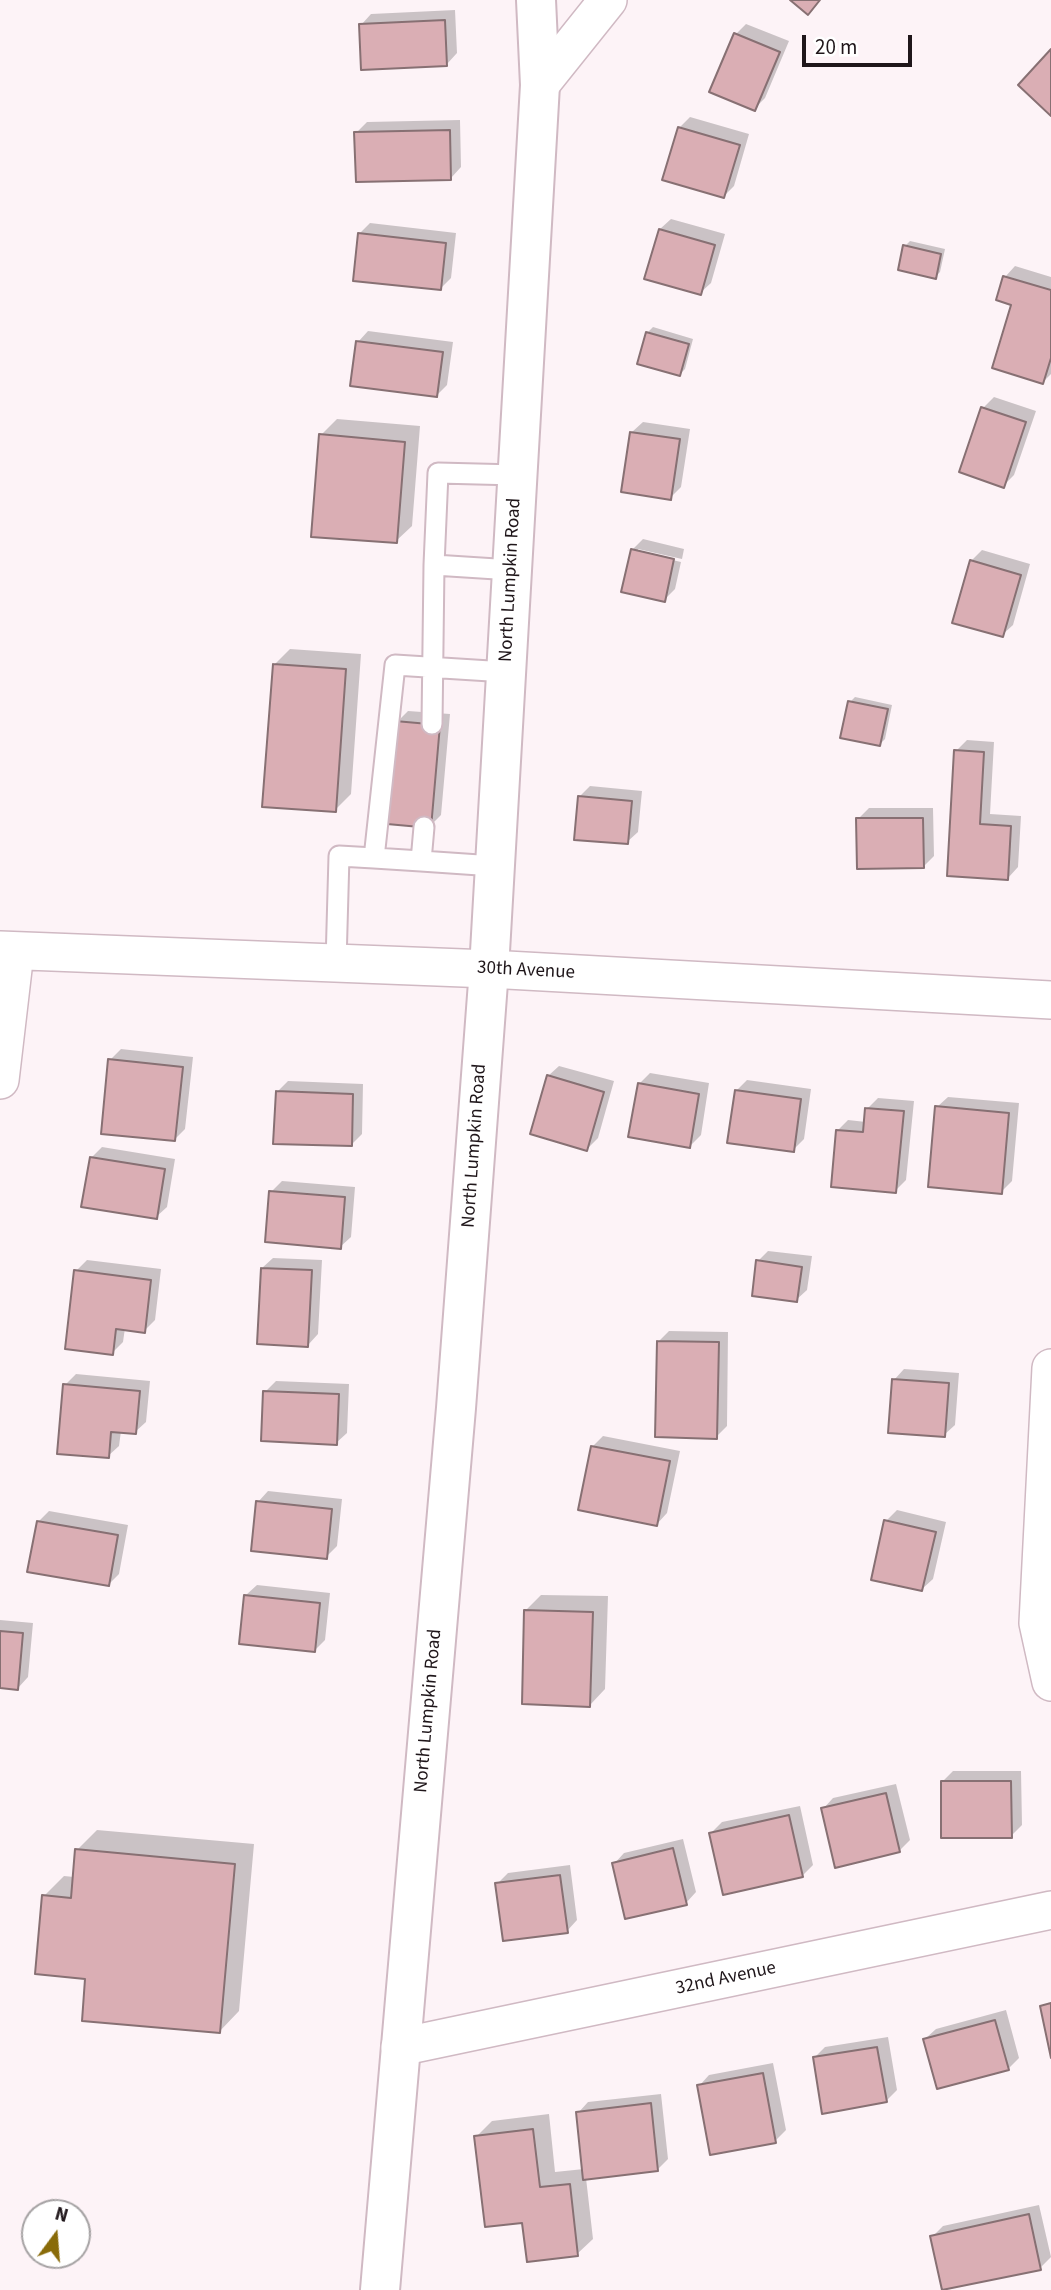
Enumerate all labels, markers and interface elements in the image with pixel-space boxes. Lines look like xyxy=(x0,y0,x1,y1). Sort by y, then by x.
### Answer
scale bar xyxy=(806,21,916,65)
text: 20 m xyxy=(815,32,857,62)
street label: North Lumpkin Road xyxy=(495,497,527,663)
street label: 30th Avenue xyxy=(476,957,576,985)
street label: North Lumpkin Road xyxy=(458,1063,492,1229)
street label: North Lumpkin Road xyxy=(410,1628,448,1794)
street label: 32nd Avenue xyxy=(674,1957,778,2001)
north arrow xyxy=(21,2199,91,2269)
text: N xyxy=(52,2201,71,2230)

